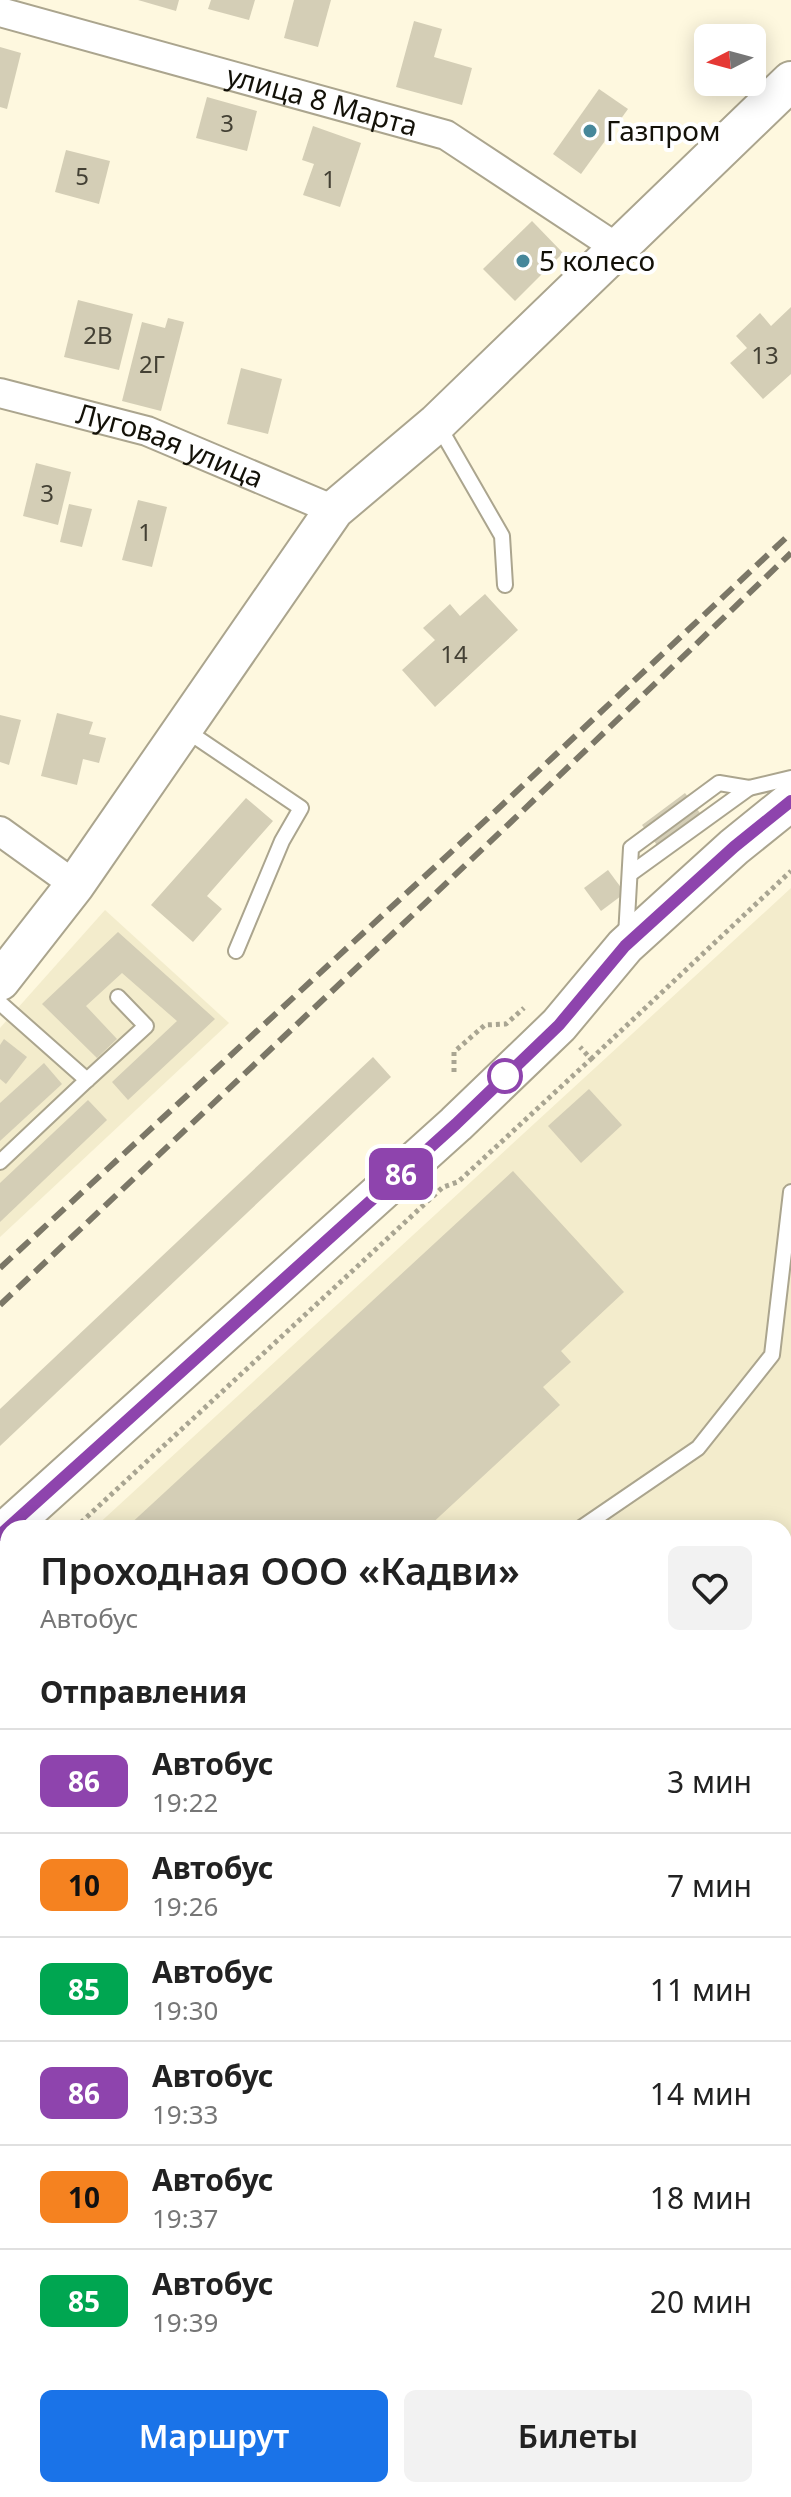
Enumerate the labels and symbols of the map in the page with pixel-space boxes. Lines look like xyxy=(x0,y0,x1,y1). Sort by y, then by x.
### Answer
north arrow xyxy=(694,24,766,96)
street label: улица 8 Марта xyxy=(223,55,422,144)
house number: 3 xyxy=(220,106,234,139)
place label: Газпром xyxy=(606,111,721,149)
marker: Газпром xyxy=(581,122,599,140)
house number: 5 xyxy=(75,159,89,192)
house number: 1 xyxy=(322,162,336,195)
place label: 5 колесо xyxy=(539,241,655,279)
marker: 5 колесо xyxy=(514,252,532,270)
house number: 2В xyxy=(83,318,113,351)
house number: 13 xyxy=(751,338,779,371)
house number: 2Г xyxy=(139,347,165,380)
street label: Луговая улица xyxy=(73,394,269,496)
house number: 3 xyxy=(40,476,54,509)
house number: 1 xyxy=(138,515,152,548)
house number: 14 xyxy=(440,637,468,670)
unlabelled marker xyxy=(488,1059,522,1093)
line badge: 86 xyxy=(365,1148,437,1200)

